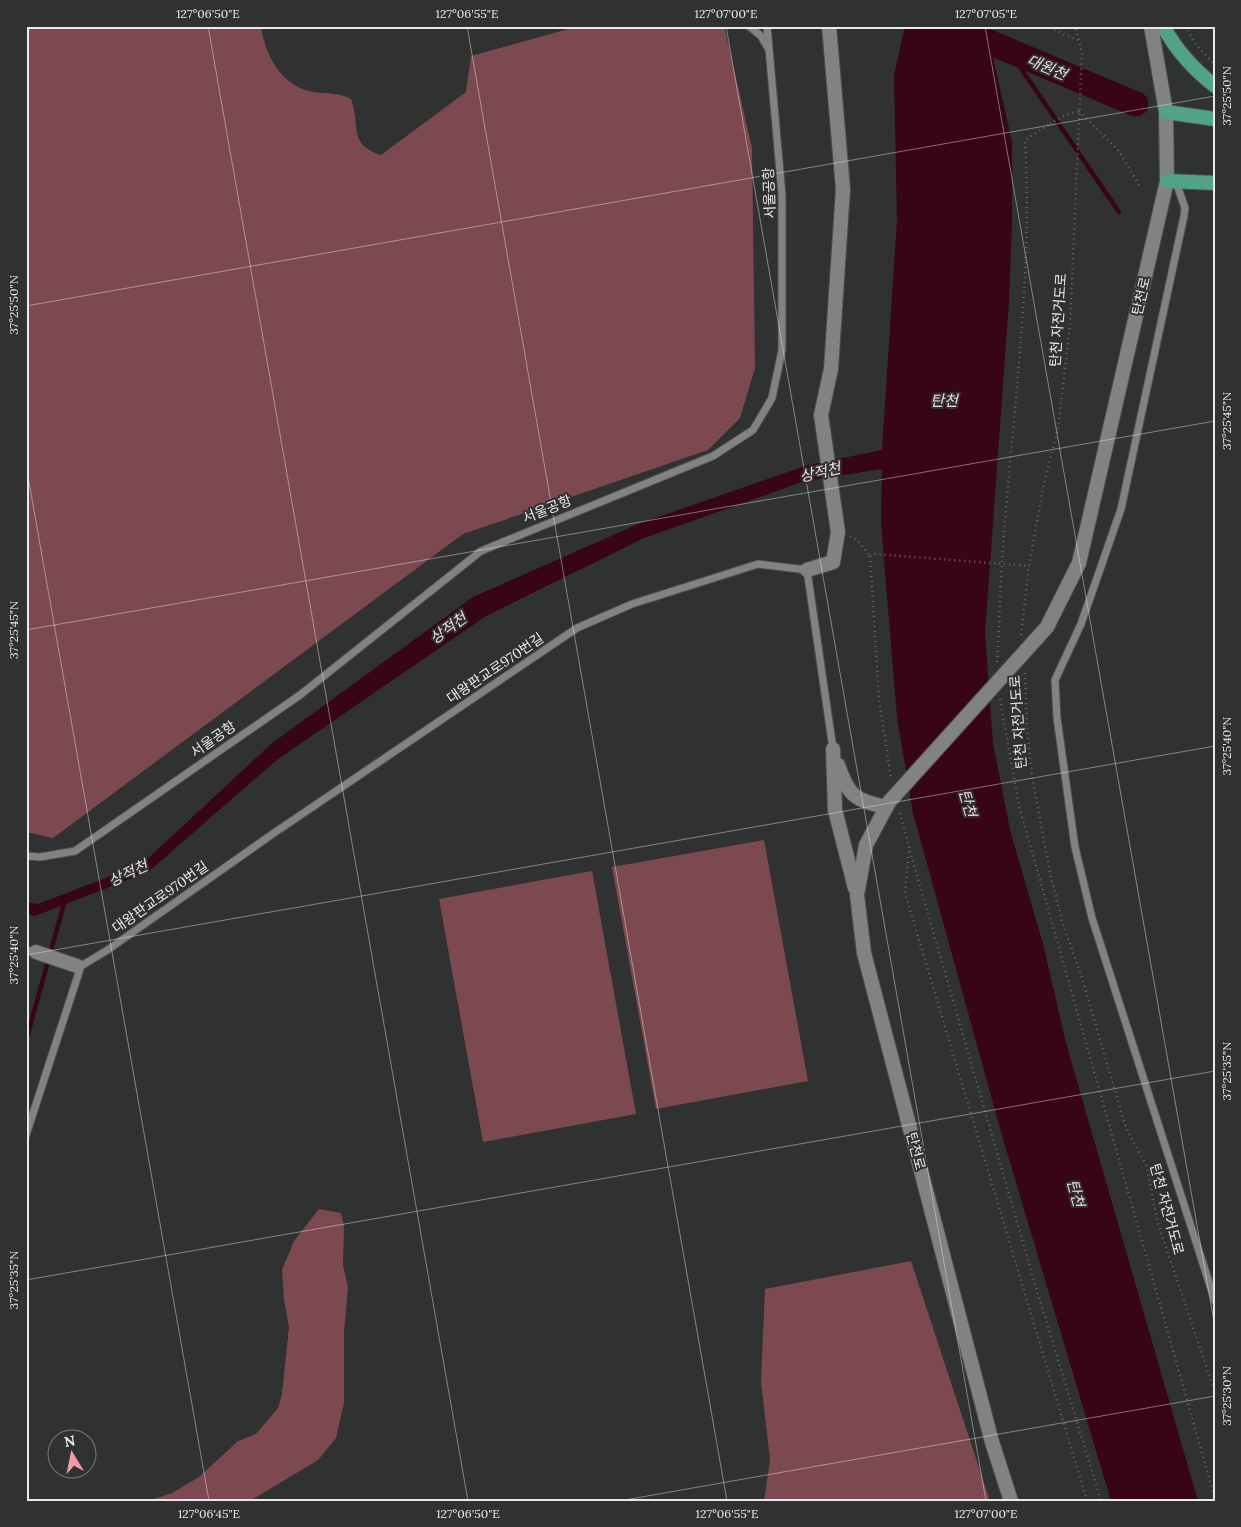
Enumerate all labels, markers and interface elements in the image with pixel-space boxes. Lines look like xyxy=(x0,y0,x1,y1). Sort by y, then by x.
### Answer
text: 127°06'50"E xyxy=(176,6,240,21)
text: 127°06'55"E xyxy=(436,6,498,21)
text: 127°07'00"E xyxy=(695,6,757,21)
text: 127°07'05"E xyxy=(955,6,1017,21)
water label: 대원천 xyxy=(1024,50,1072,85)
text: 37°25'50"N xyxy=(1219,66,1234,126)
street label: 서울공항 xyxy=(759,167,779,219)
street label: 탄천 자전거도로 xyxy=(1046,272,1070,367)
text: 37°25'50"N xyxy=(6,275,21,335)
street label: 탄천로 xyxy=(1128,275,1154,317)
water label: 탄천 xyxy=(930,391,960,410)
text: 37°25'45"N xyxy=(1219,392,1234,450)
water label: 상적천 xyxy=(798,458,844,486)
street label: 서울공항 xyxy=(520,491,574,527)
text: 37°25'45"N xyxy=(6,601,21,659)
water label: 상적천 xyxy=(426,607,472,648)
street label: 대왕판교로970번길 xyxy=(443,629,547,707)
street label: 탄천 자전거도로 xyxy=(1006,674,1030,769)
street label: 서울공항 xyxy=(187,717,239,761)
text: 37°25'40"N xyxy=(1219,717,1234,775)
water label: 탄천 xyxy=(955,787,981,821)
water label: 상적천 xyxy=(105,855,153,890)
street label: 대왕판교로970번길 xyxy=(109,857,211,937)
text: 37°25'40"N xyxy=(6,926,21,984)
text: 37°25'35"N xyxy=(1219,1042,1234,1100)
street label: 탄천로 xyxy=(902,1130,930,1172)
street label: 탄천 자전거도로 xyxy=(1146,1161,1188,1257)
water label: 탄천 xyxy=(1063,1177,1089,1211)
text: 37°25'35"N xyxy=(6,1251,21,1309)
text: 37°25'30"N xyxy=(1219,1366,1234,1426)
north arrow xyxy=(48,1430,98,1480)
text: N xyxy=(63,1431,77,1451)
text: 127°06'45"E xyxy=(178,1506,240,1521)
text: 127°06'50"E xyxy=(436,1506,500,1521)
text: 127°06'55"E xyxy=(696,1506,758,1521)
text: 127°07'00"E xyxy=(955,1506,1017,1521)

